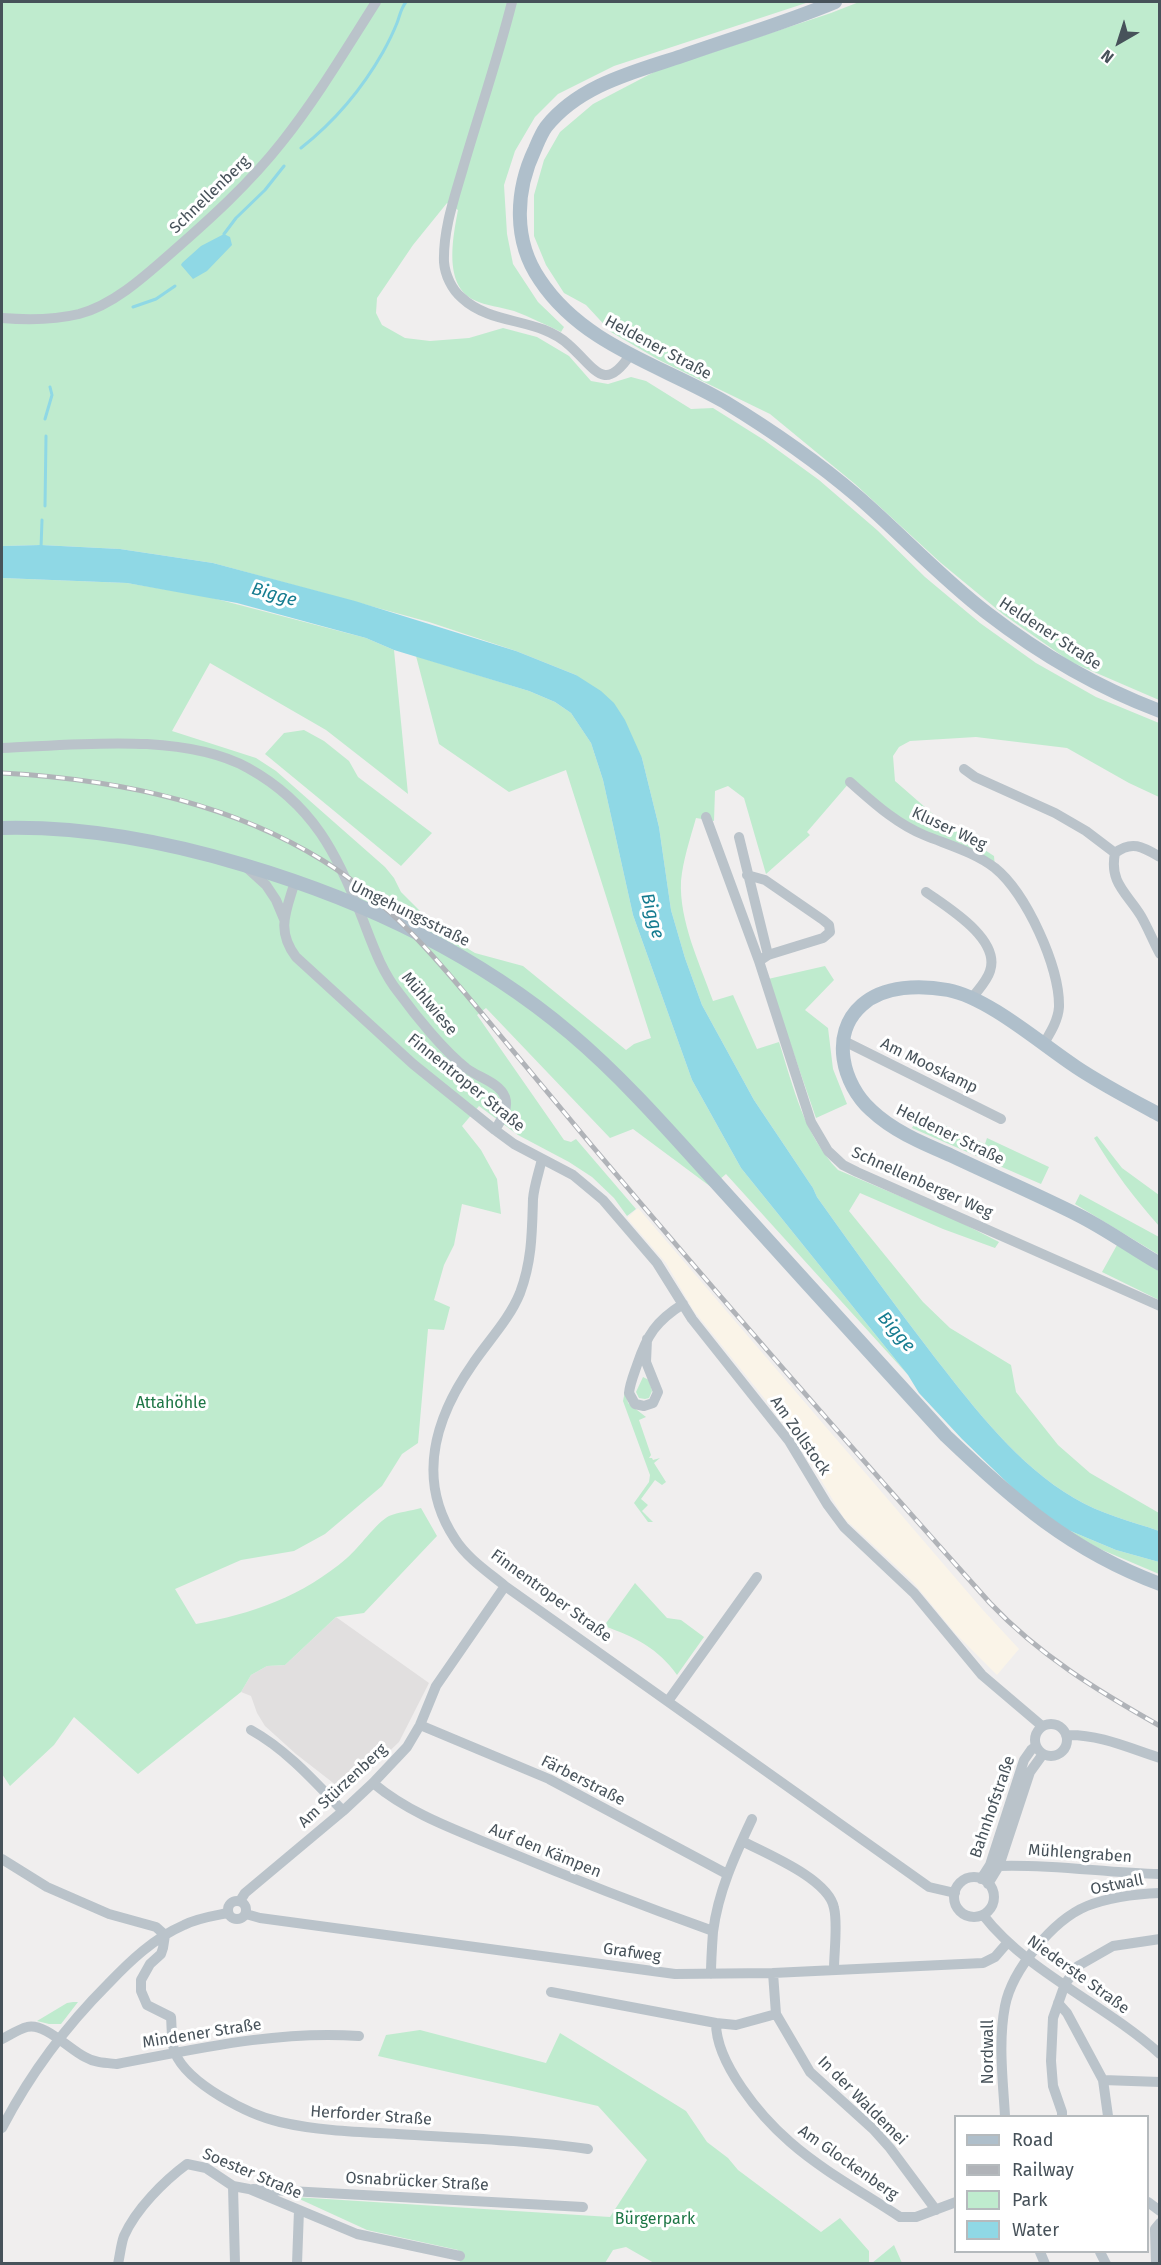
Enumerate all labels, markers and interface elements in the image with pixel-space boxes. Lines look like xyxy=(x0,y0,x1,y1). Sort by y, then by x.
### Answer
north arrow xyxy=(1089,12,1149,72)
text: N xyxy=(1097,46,1117,67)
street label: Schnellenberg xyxy=(166,152,254,238)
street label: Heldener Straße xyxy=(601,312,715,384)
water label: Bigge xyxy=(249,578,299,612)
street label: Heldener Straße xyxy=(995,594,1105,674)
street label: Kluser Weg xyxy=(909,803,989,855)
street label: Umgehungsstraße xyxy=(347,877,473,951)
water label: Bigge xyxy=(636,891,668,941)
street label: Mühlwiese xyxy=(397,968,461,1040)
street label: Finnentroper Straße xyxy=(404,1030,528,1136)
street label: Am Mooskamp xyxy=(877,1034,981,1098)
street label: Heldener Straße xyxy=(893,1101,1007,1169)
street label: Schnellenberger Weg xyxy=(848,1143,996,1223)
water label: Bigge xyxy=(873,1308,919,1356)
street label: Am Zollstock xyxy=(766,1393,834,1479)
park label: Attahöhle xyxy=(136,1394,206,1414)
street label: Finnentroper Straße xyxy=(487,1546,615,1646)
street label: Am Stürzenberg xyxy=(295,1740,391,1832)
street label: Färberstraße xyxy=(538,1752,628,1810)
street label: Bahnhofstraße xyxy=(967,1753,1019,1861)
street label: Auf den Kämpen xyxy=(486,1820,604,1882)
street label: Mühlengraben xyxy=(1027,1841,1133,1867)
street label: Ostwall xyxy=(1089,1870,1145,1900)
street label: Niederste Straße xyxy=(1023,1932,1133,2018)
street label: Grafweg xyxy=(602,1939,662,1967)
street label: Mindener Straße xyxy=(141,2015,263,2053)
street label: Nordwall xyxy=(979,2020,999,2084)
street label: In der Waldemei xyxy=(813,2052,911,2150)
street label: Herforder Straße xyxy=(310,2102,432,2130)
legend xyxy=(954,2115,1149,2253)
street label: Am Glockenberg xyxy=(794,2121,902,2205)
text: Road xyxy=(1012,2129,1054,2151)
street label: Soester Straße xyxy=(199,2144,305,2204)
text: Railway xyxy=(1012,2159,1074,2181)
street label: Osnabrücker Straße xyxy=(345,2169,489,2195)
text: Park xyxy=(1012,2189,1047,2211)
park label: Bürgerpark xyxy=(615,2210,695,2230)
text: Water xyxy=(1012,2219,1059,2241)

